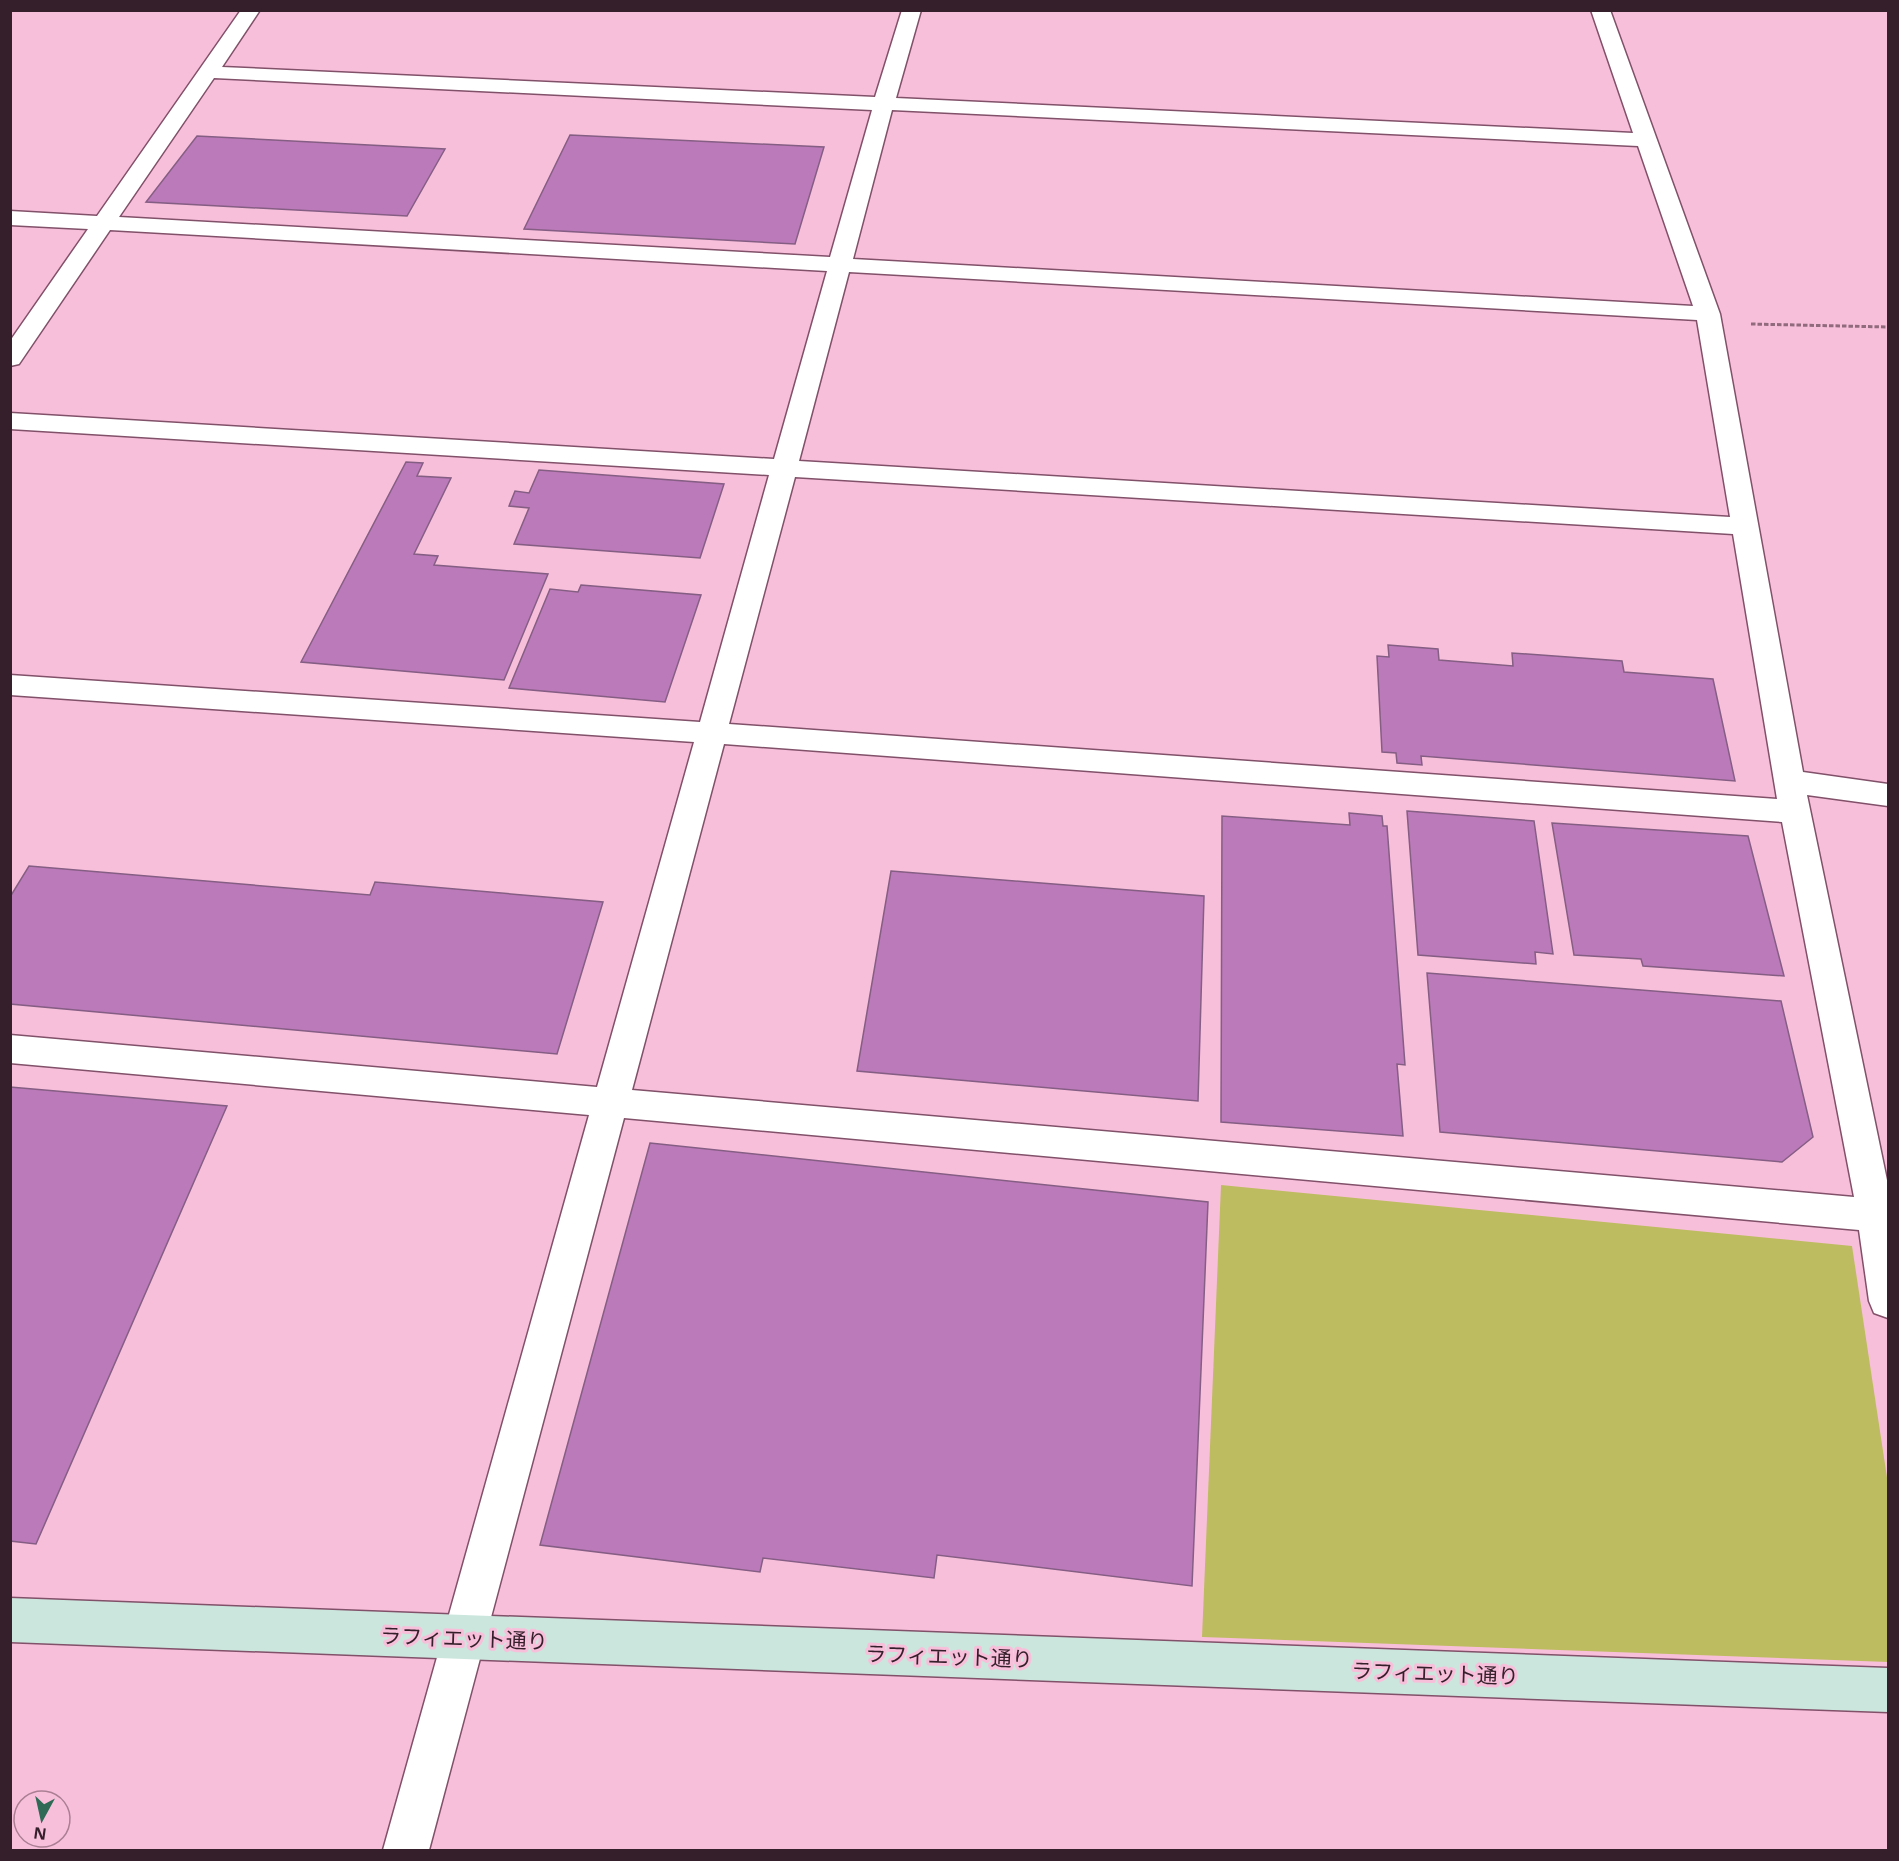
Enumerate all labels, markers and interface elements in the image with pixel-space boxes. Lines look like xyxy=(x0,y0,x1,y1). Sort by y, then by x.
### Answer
street label: ラフィエット通り xyxy=(380,1621,548,1655)
street label: ラフィエット通り xyxy=(865,1639,1033,1673)
street label: ラフィエット通り xyxy=(1351,1656,1519,1690)
north arrow xyxy=(12,1789,72,1849)
text: N xyxy=(32,1822,48,1846)

